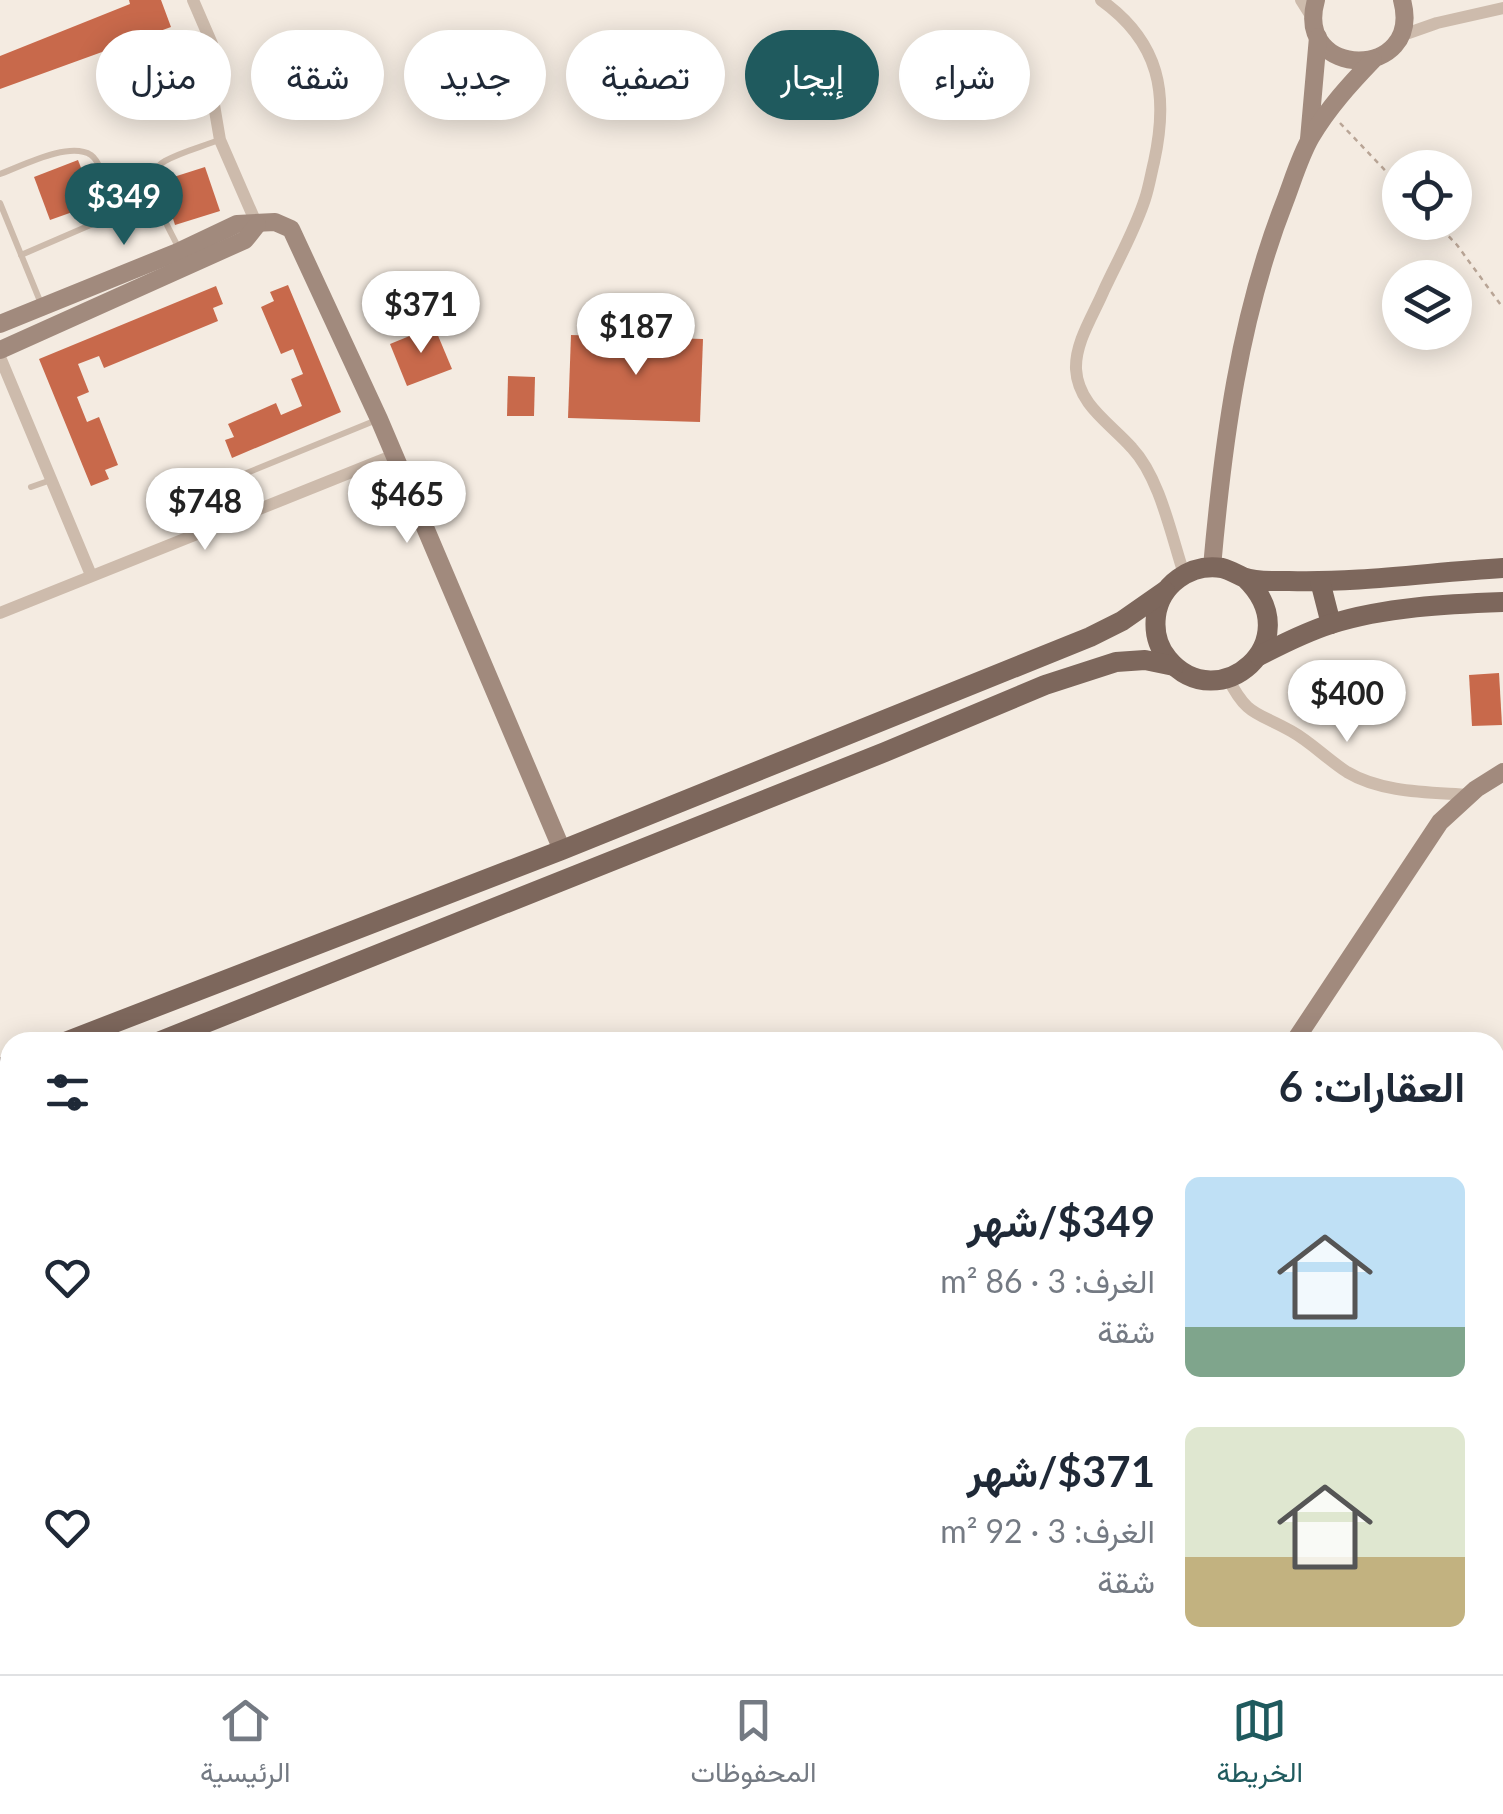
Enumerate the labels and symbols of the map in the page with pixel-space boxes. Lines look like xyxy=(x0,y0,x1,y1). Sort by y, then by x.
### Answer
pin: $349 xyxy=(65,163,183,248)
pin: $371 xyxy=(362,271,480,356)
pin: $187 xyxy=(577,293,695,378)
pin: $465 xyxy=(348,461,466,546)
pin: $748 xyxy=(146,468,264,553)
pin: $400 xyxy=(1288,660,1406,745)

